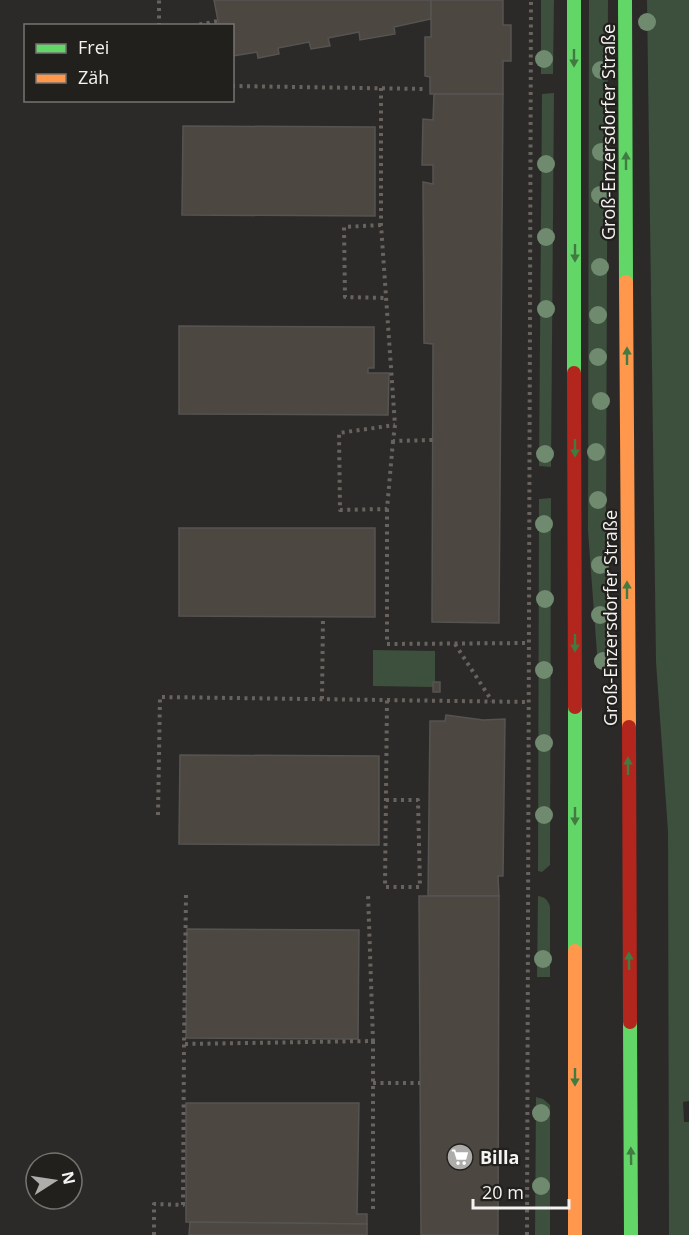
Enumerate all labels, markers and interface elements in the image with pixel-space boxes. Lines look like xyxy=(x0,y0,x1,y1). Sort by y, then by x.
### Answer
legend xyxy=(24,24,234,102)
street label: Groß-Enzersdorfer Straße xyxy=(596,24,620,240)
text: Frei xyxy=(78,35,109,59)
one-way arrow xyxy=(569,49,579,68)
text: Zäh xyxy=(78,65,109,89)
one-way arrow xyxy=(621,151,631,170)
one-way arrow xyxy=(570,244,580,263)
one-way arrow xyxy=(622,346,631,365)
one-way arrow xyxy=(570,439,580,458)
street label: Groß-Enzersdorfer Straße xyxy=(598,510,622,726)
one-way arrow xyxy=(623,580,632,599)
one-way arrow xyxy=(570,634,580,653)
one-way arrow xyxy=(623,756,633,775)
one-way arrow xyxy=(570,807,580,826)
one-way arrow xyxy=(624,951,634,970)
one-way arrow xyxy=(570,1068,580,1087)
supermarket icon: Billa xyxy=(445,1142,475,1172)
place label: Billa xyxy=(480,1145,519,1169)
one-way arrow xyxy=(626,1146,636,1165)
north arrow xyxy=(24,1151,84,1211)
text: N xyxy=(57,1169,81,1187)
scale bar xyxy=(473,1172,569,1210)
text: 20 m xyxy=(482,1180,524,1204)

